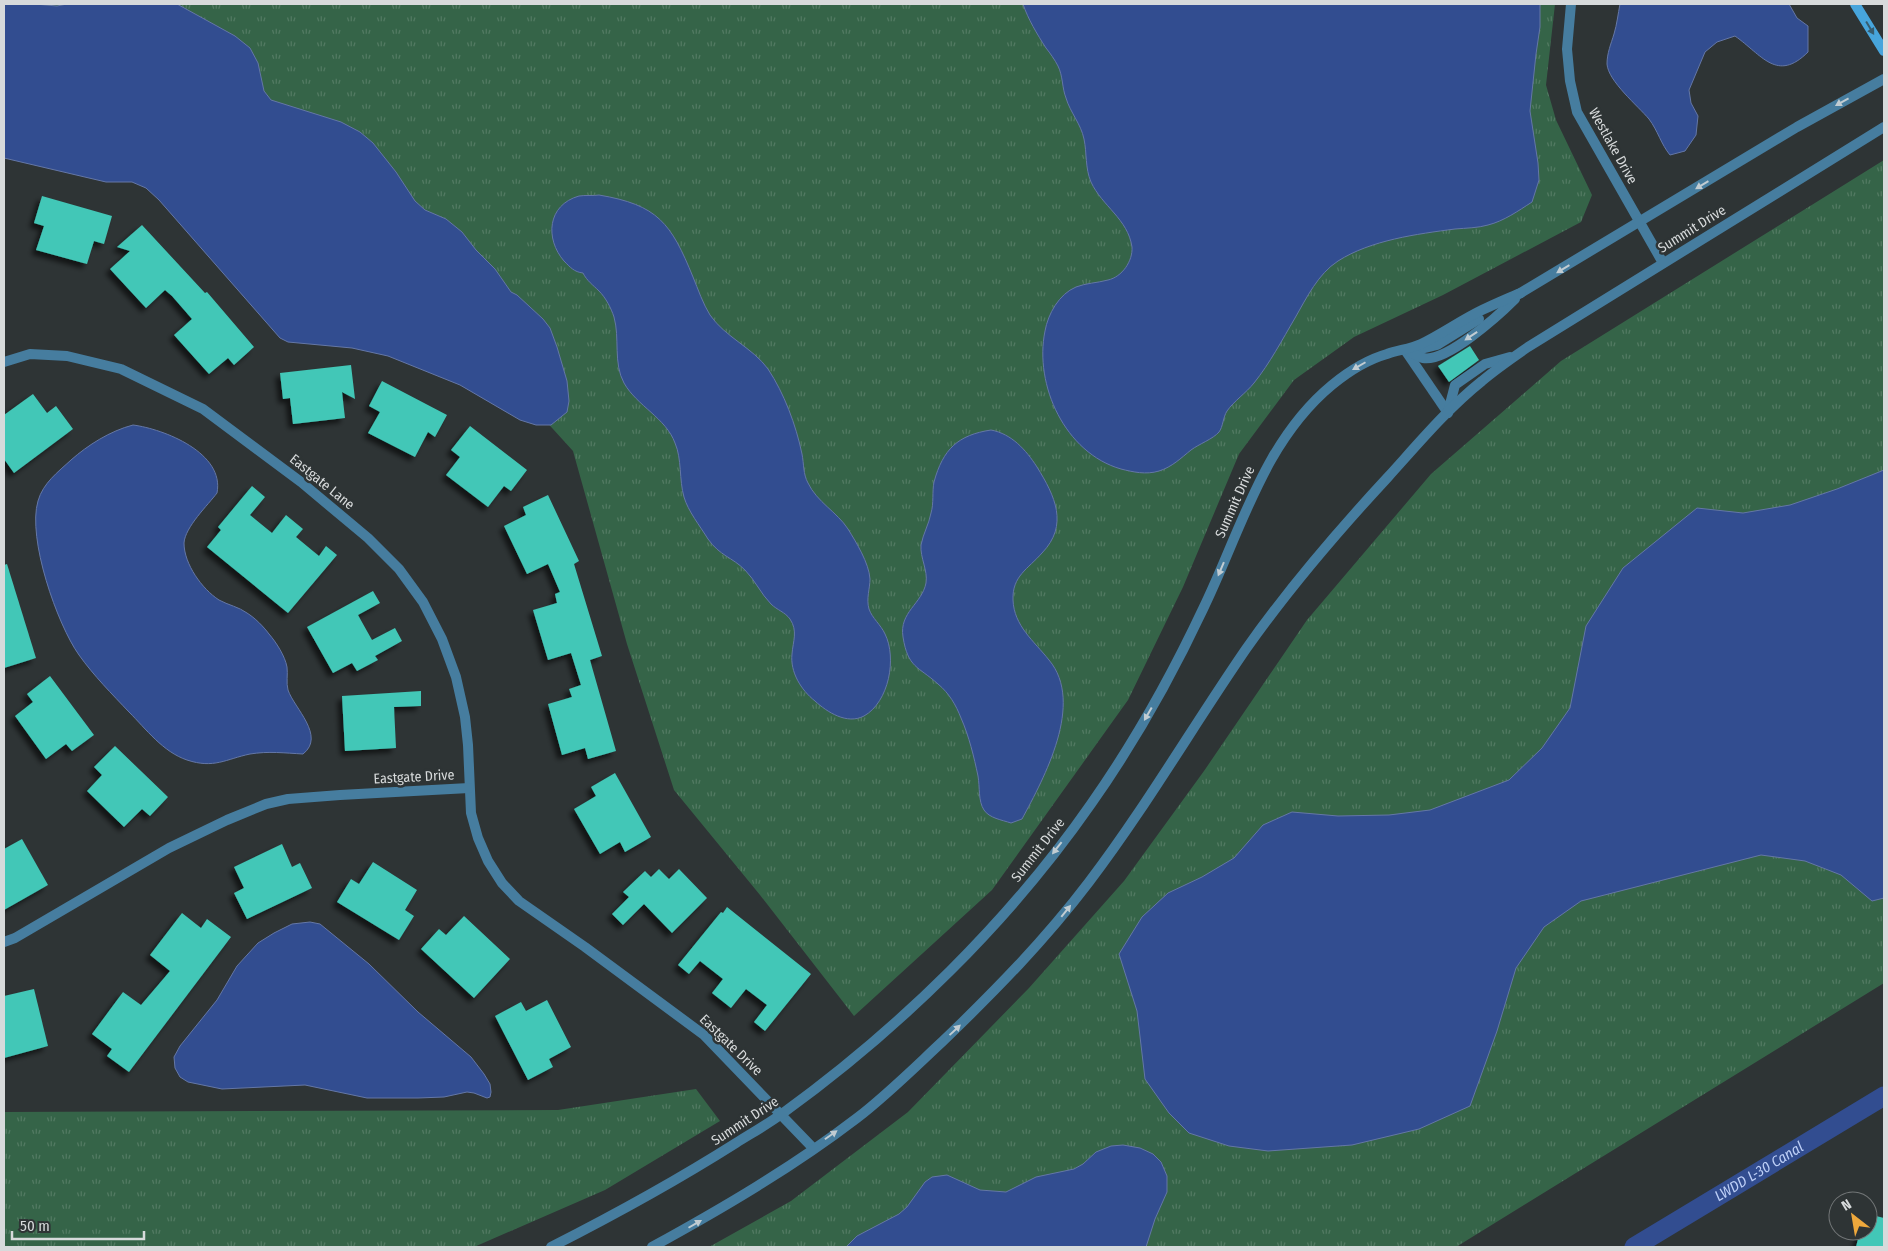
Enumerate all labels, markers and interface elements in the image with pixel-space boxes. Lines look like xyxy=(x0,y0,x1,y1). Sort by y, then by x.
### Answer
one-way arrow xyxy=(1865,21,1874,34)
one-way arrow xyxy=(1835,98,1848,107)
street label: Westlake Drive xyxy=(1585,105,1641,187)
one-way arrow xyxy=(1695,180,1708,190)
street label: Summit Drive xyxy=(1655,201,1729,257)
one-way arrow xyxy=(1556,264,1569,273)
one-way arrow xyxy=(1464,331,1478,340)
one-way arrow xyxy=(1351,362,1366,370)
street label: Eastgate Lane xyxy=(286,451,358,513)
street label: Summit Drive xyxy=(1212,463,1258,541)
one-way arrow xyxy=(1216,562,1224,576)
one-way arrow xyxy=(1143,707,1152,720)
street label: Eastgate Drive xyxy=(373,766,455,788)
street label: Summit Drive xyxy=(1008,814,1068,886)
one-way arrow xyxy=(1052,841,1063,854)
one-way arrow xyxy=(1060,905,1071,918)
street label: Eastgate Drive xyxy=(696,1011,766,1079)
one-way arrow xyxy=(948,1024,960,1036)
street label: Summit Drive xyxy=(708,1093,782,1149)
one-way arrow xyxy=(825,1130,838,1140)
water label: LWDD L-30 Canal xyxy=(1711,1138,1807,1205)
north arrow xyxy=(1828,1191,1878,1241)
text: N xyxy=(1839,1196,1855,1215)
scale bar xyxy=(12,1208,145,1240)
text: 50 m xyxy=(20,1217,50,1235)
one-way arrow xyxy=(688,1219,701,1228)

